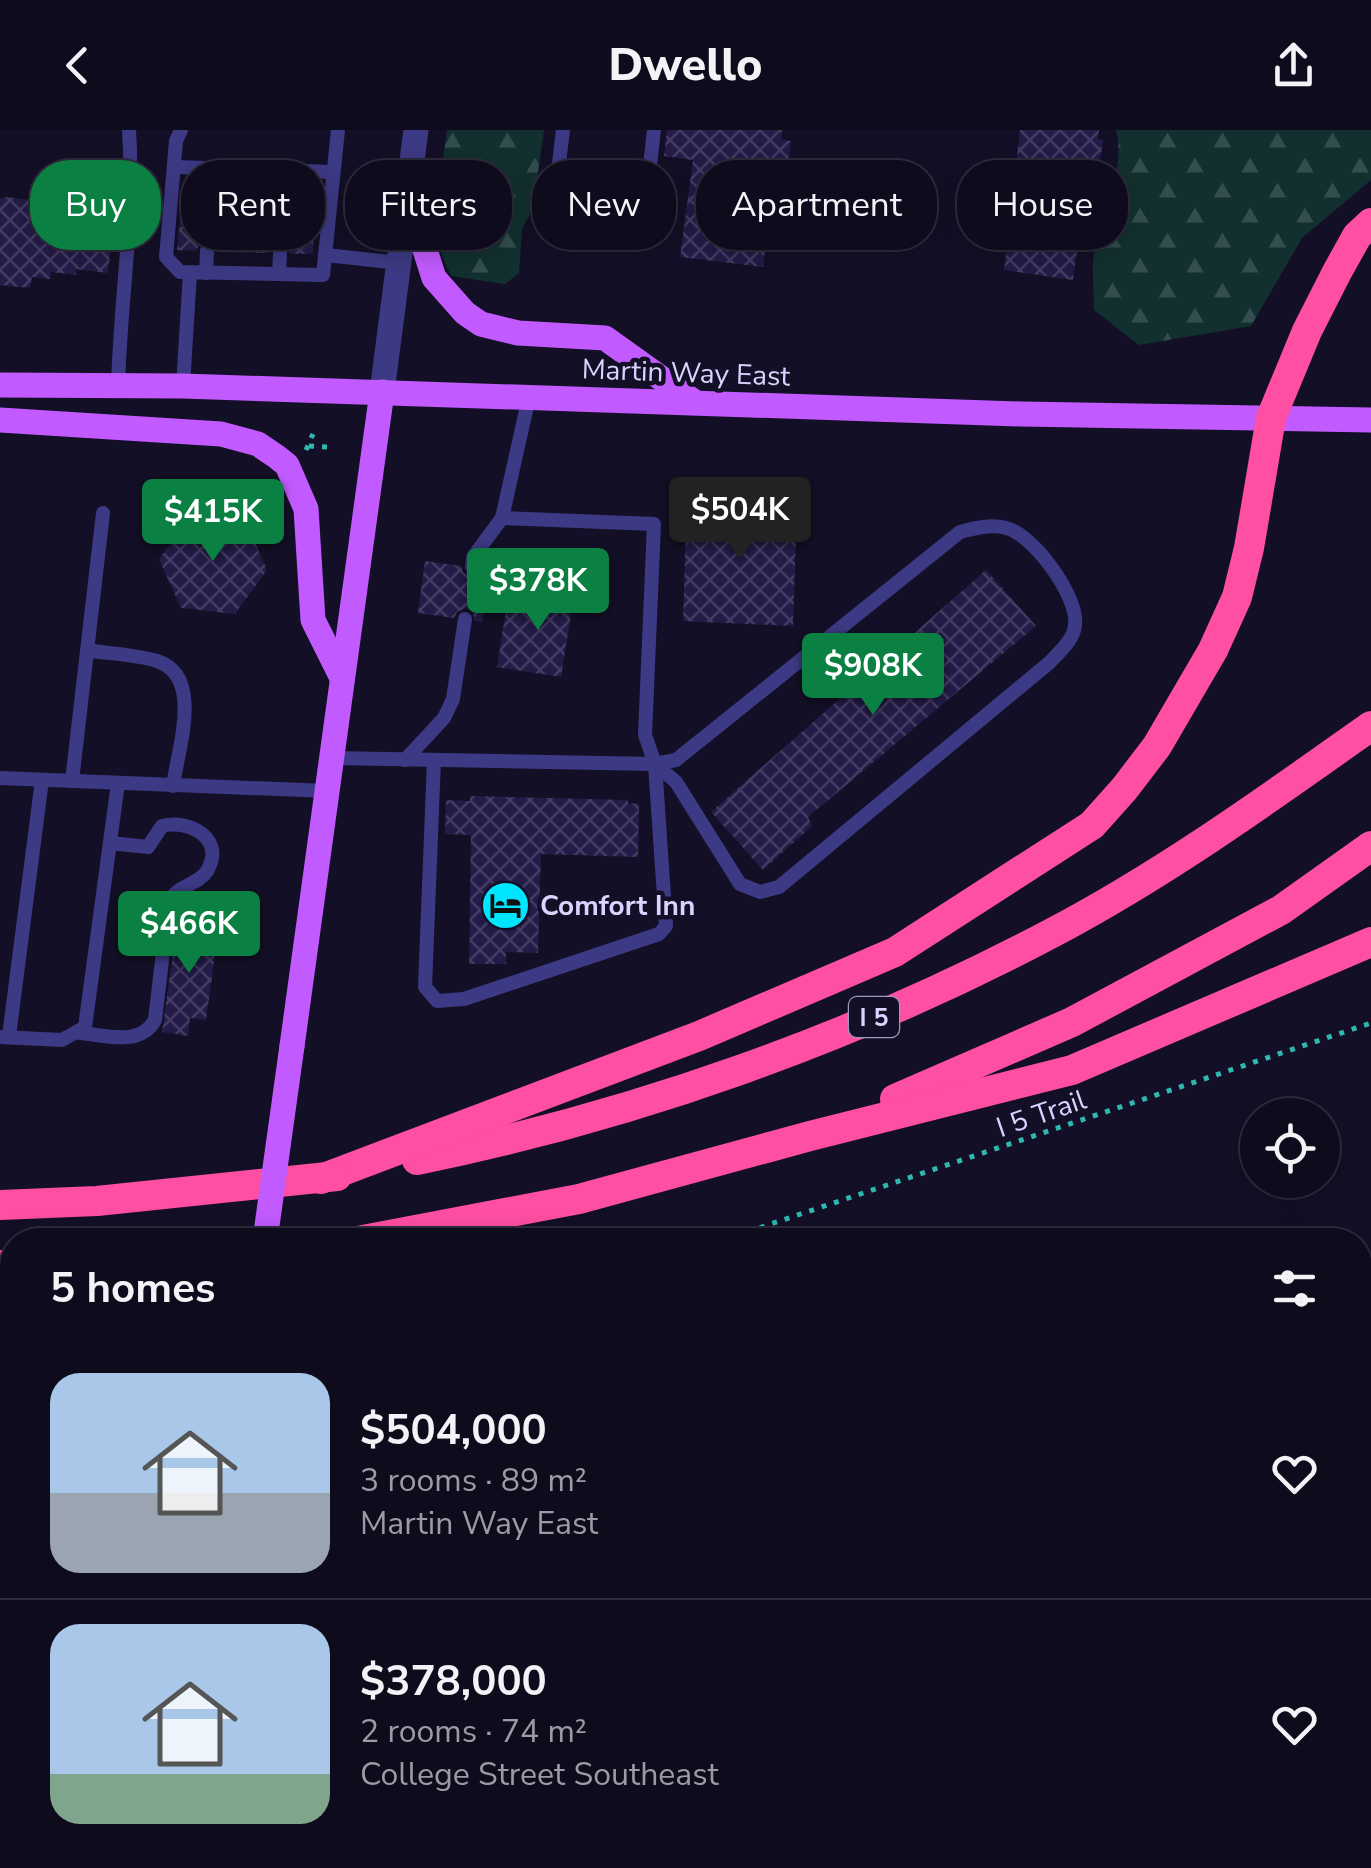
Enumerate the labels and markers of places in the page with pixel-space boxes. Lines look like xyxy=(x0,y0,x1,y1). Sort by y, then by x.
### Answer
pin: $504K xyxy=(670,477,810,562)
pin: $415K xyxy=(143,479,283,564)
pin: $378K xyxy=(468,548,608,633)
pin: $908K xyxy=(803,633,943,718)
hotel icon: Comfort Inn xyxy=(479,879,531,931)
place label: Comfort Inn xyxy=(540,887,695,925)
pin: $466K xyxy=(119,891,259,976)

